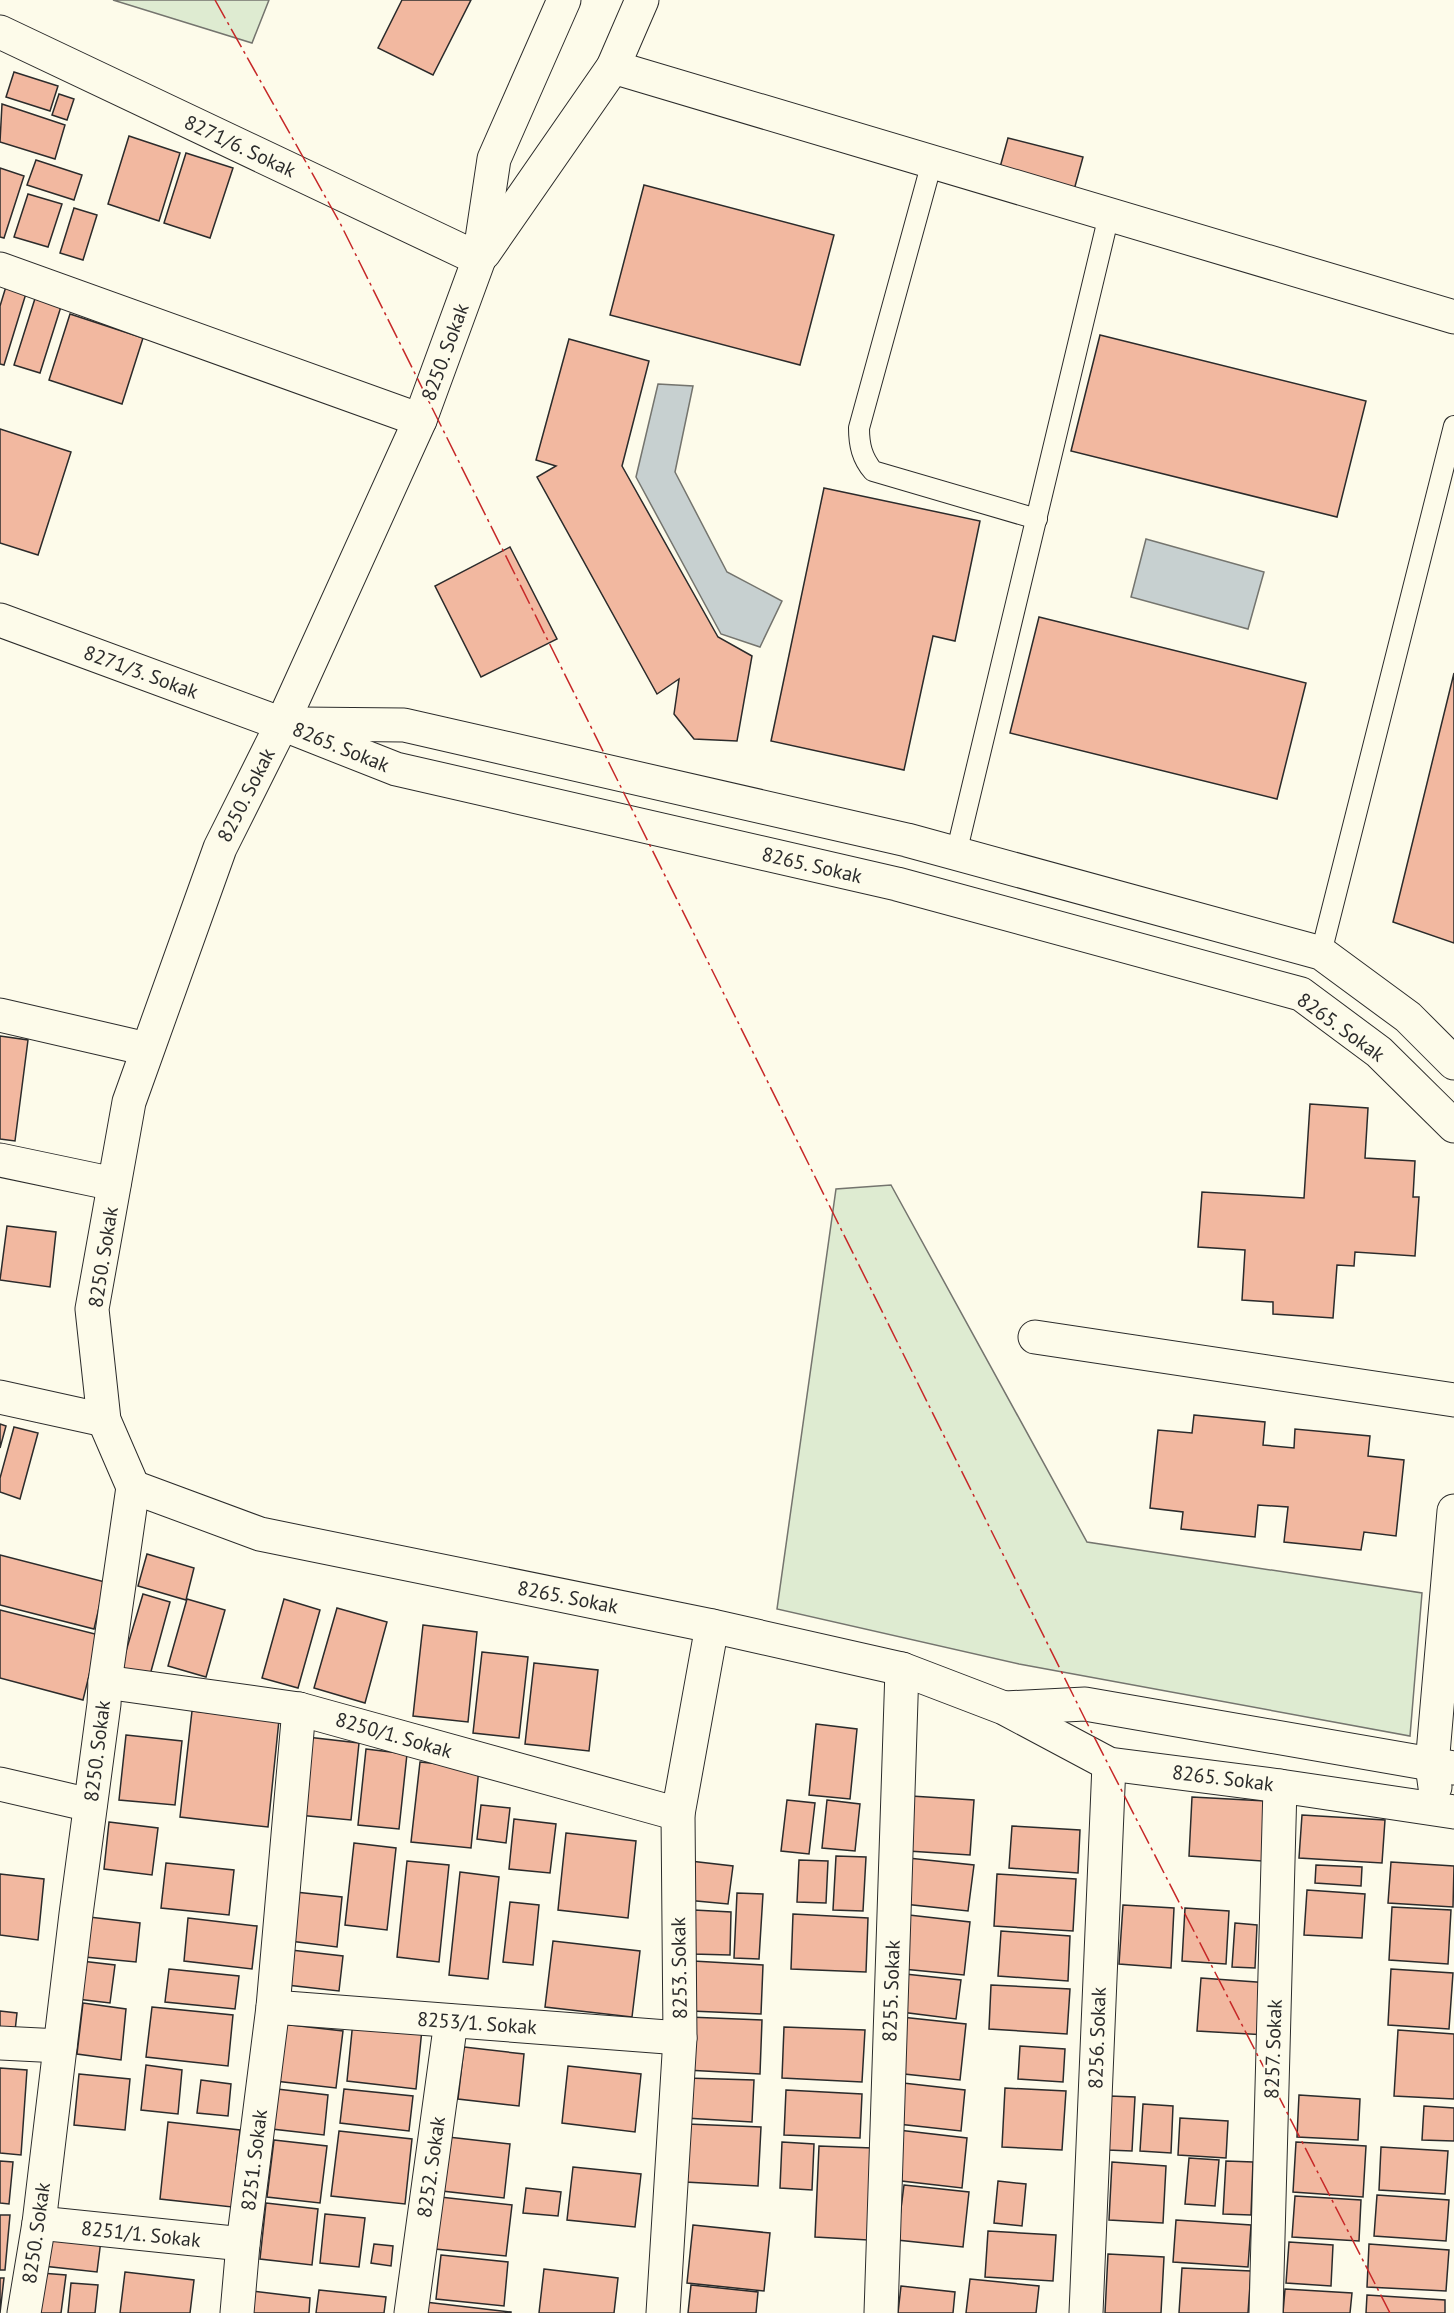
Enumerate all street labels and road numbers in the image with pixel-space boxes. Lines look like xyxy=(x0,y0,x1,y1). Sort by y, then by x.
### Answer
street label: 8271/6. Sokak xyxy=(180,109,300,183)
street label: 8250. Sokak xyxy=(415,299,475,404)
street label: 8271/3. Sokak xyxy=(80,639,202,705)
street label: 8265. Sokak xyxy=(289,716,394,778)
street label: 8250. Sokak xyxy=(211,743,281,846)
street label: 8265. Sokak xyxy=(759,841,865,889)
street label: 8265. Sokak xyxy=(1292,986,1390,1068)
street label: 8250. Sokak xyxy=(82,1204,124,1309)
street label: 8265. Sokak xyxy=(515,1574,621,1620)
street label: 8250. Sokak xyxy=(78,1698,116,1803)
street label: 8250/1. Sokak xyxy=(333,1706,456,1764)
street label: 8265. Sokak xyxy=(1171,1759,1276,1797)
street label: 8253. Sokak xyxy=(665,1916,693,2019)
street label: 8255. Sokak xyxy=(876,1939,906,2042)
street label: 8256. Sokak xyxy=(1082,1986,1112,2089)
street label: 8257. Sokak xyxy=(1258,1998,1288,2099)
street label: 8253/1. Sokak xyxy=(416,2006,538,2040)
street label: 8251. Sokak xyxy=(235,2107,273,2212)
street label: 8252. Sokak xyxy=(411,2114,451,2219)
street label: 8250. Sokak xyxy=(16,2180,56,2285)
street label: 8251/1. Sokak xyxy=(80,2215,202,2253)

